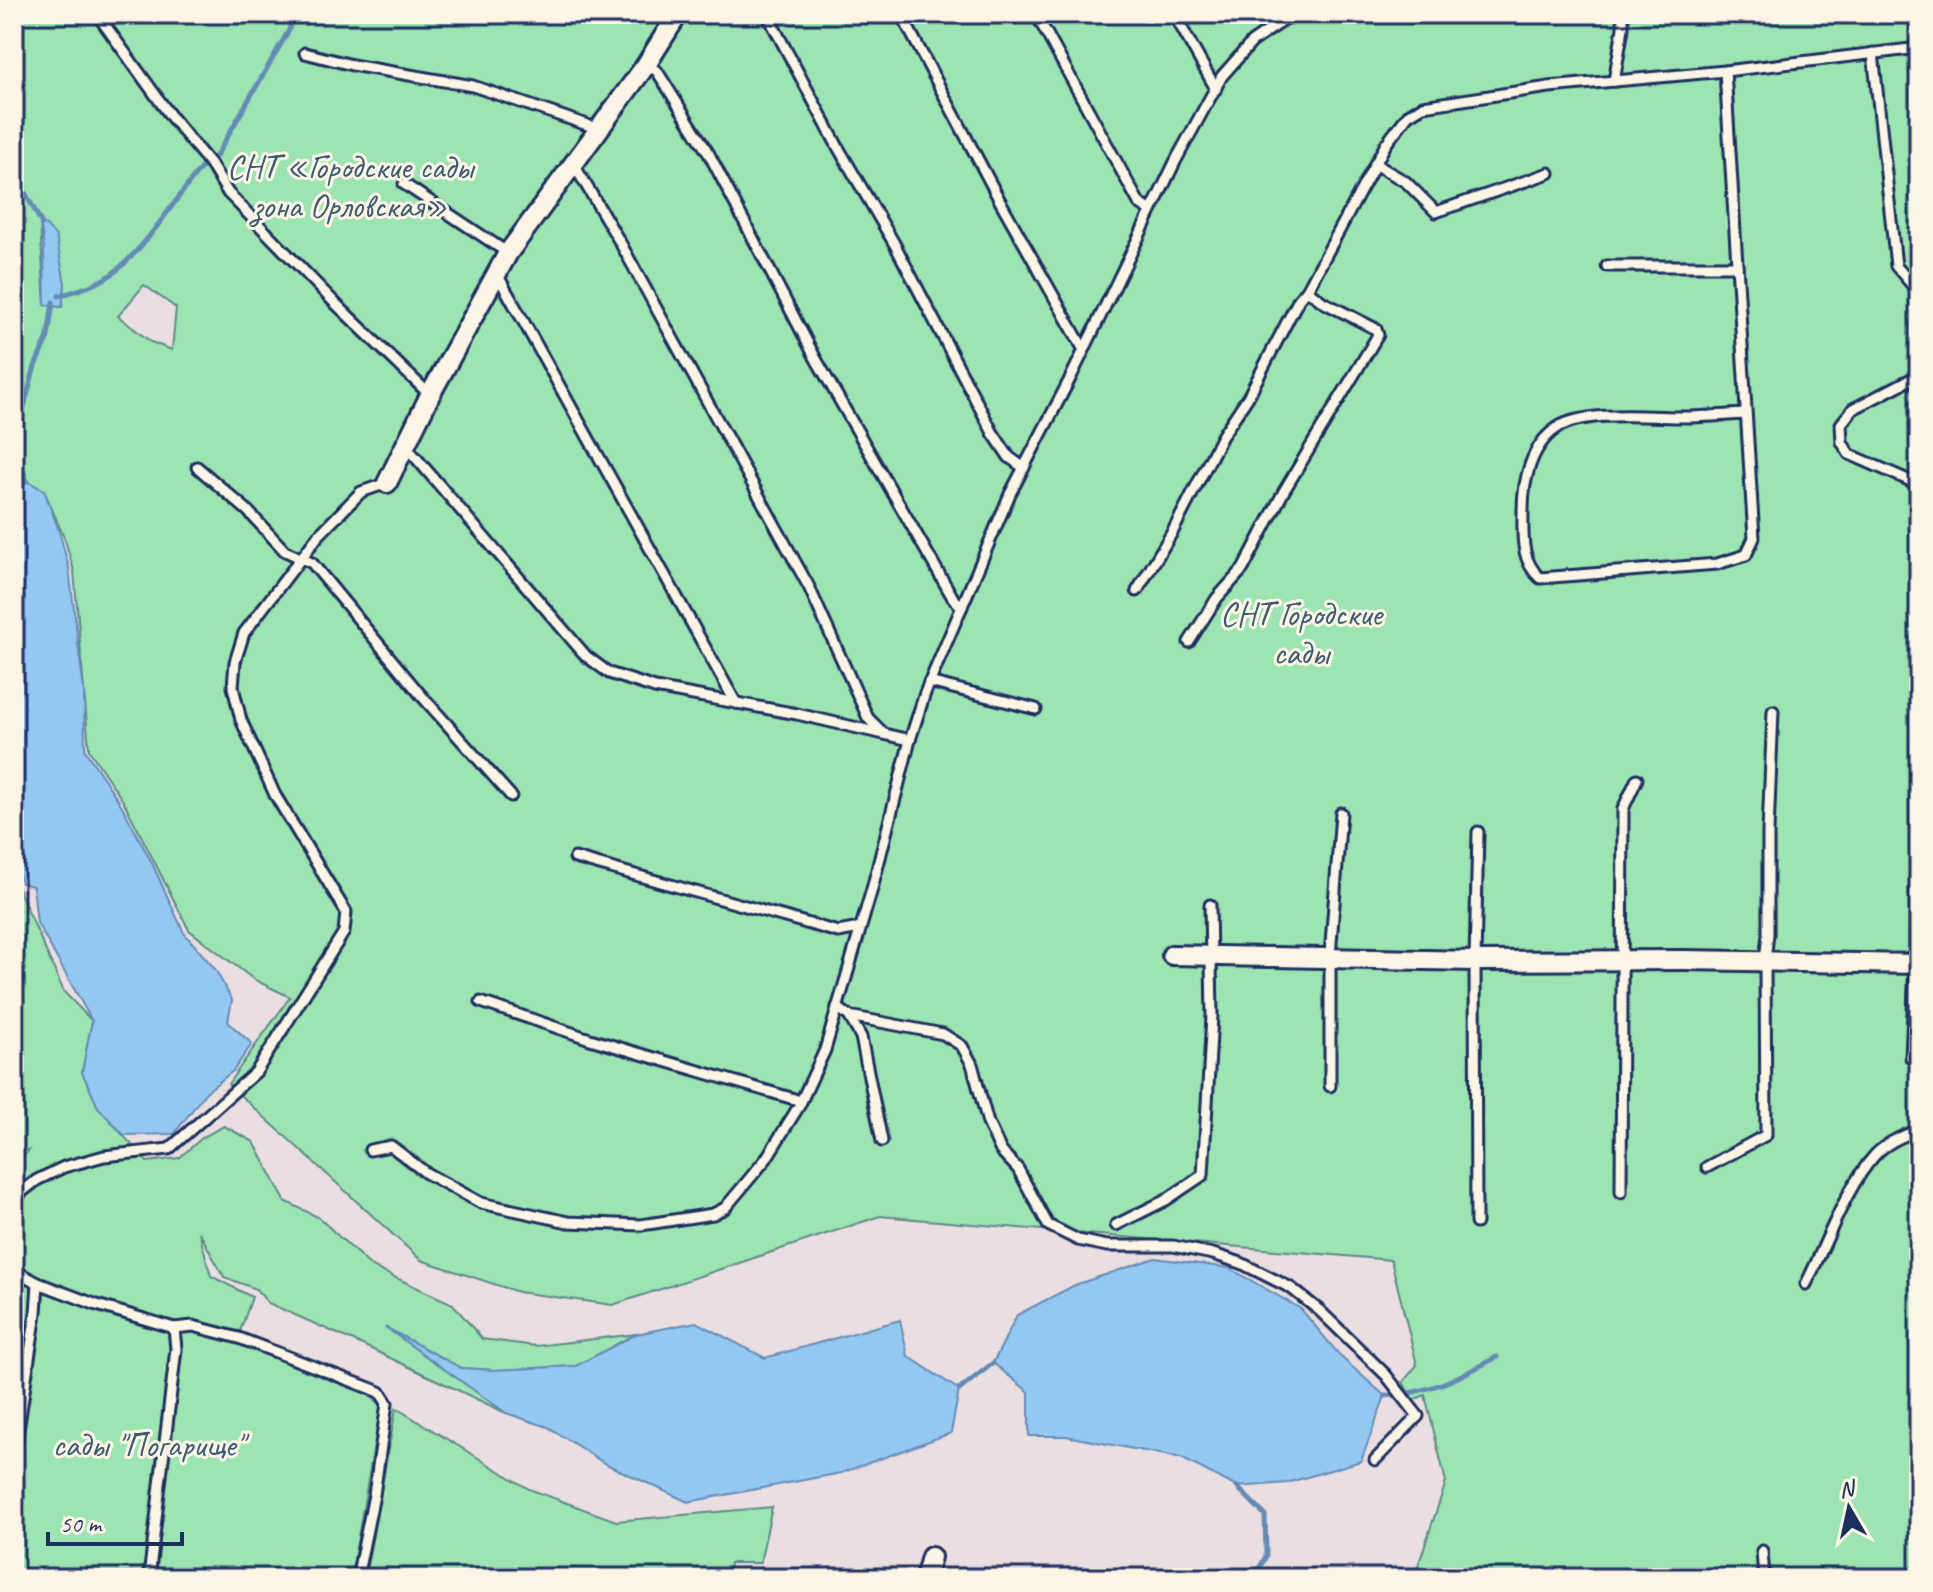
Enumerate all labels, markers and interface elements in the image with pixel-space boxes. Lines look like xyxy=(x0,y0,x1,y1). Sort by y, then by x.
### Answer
park label: СНТ «Городские сады зона Орловская» xyxy=(227,145,476,227)
park label: СНТ Городские сады xyxy=(1220,592,1385,674)
park label: сады "Погарище" xyxy=(53,1423,250,1466)
north arrow xyxy=(1809,1468,1889,1548)
text: N xyxy=(1837,1474,1858,1504)
scale bar xyxy=(48,1496,182,1546)
text: 50 m xyxy=(60,1509,103,1539)

